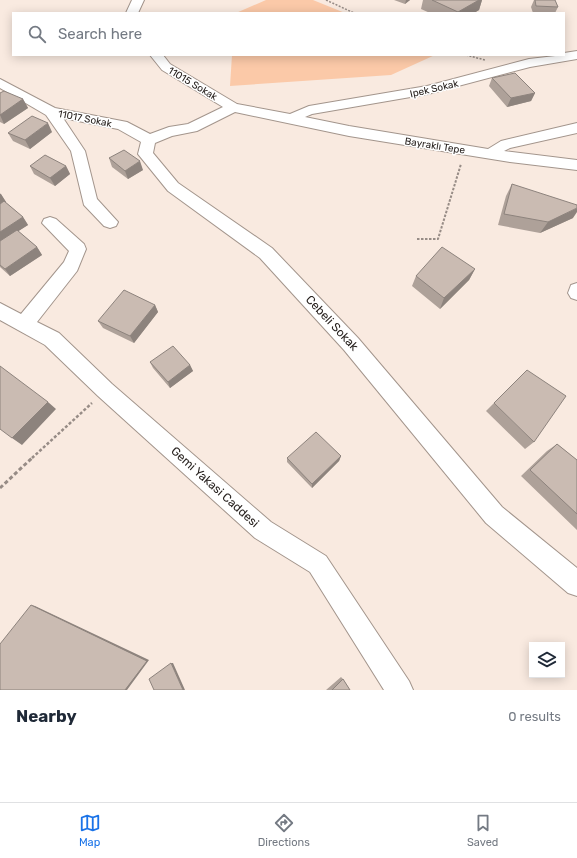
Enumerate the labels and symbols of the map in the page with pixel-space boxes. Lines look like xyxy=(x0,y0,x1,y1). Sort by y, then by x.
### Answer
street label: 11015 Sokak xyxy=(166,64,220,104)
street label: Ipek Sokak xyxy=(409,77,461,100)
street label: 11017 Sokak xyxy=(57,108,114,130)
street label: Bayraklı Tepe xyxy=(404,135,466,157)
street label: Cebeli Sokak xyxy=(303,292,362,354)
street label: Gemi Yakasi Caddesi xyxy=(168,444,262,530)

